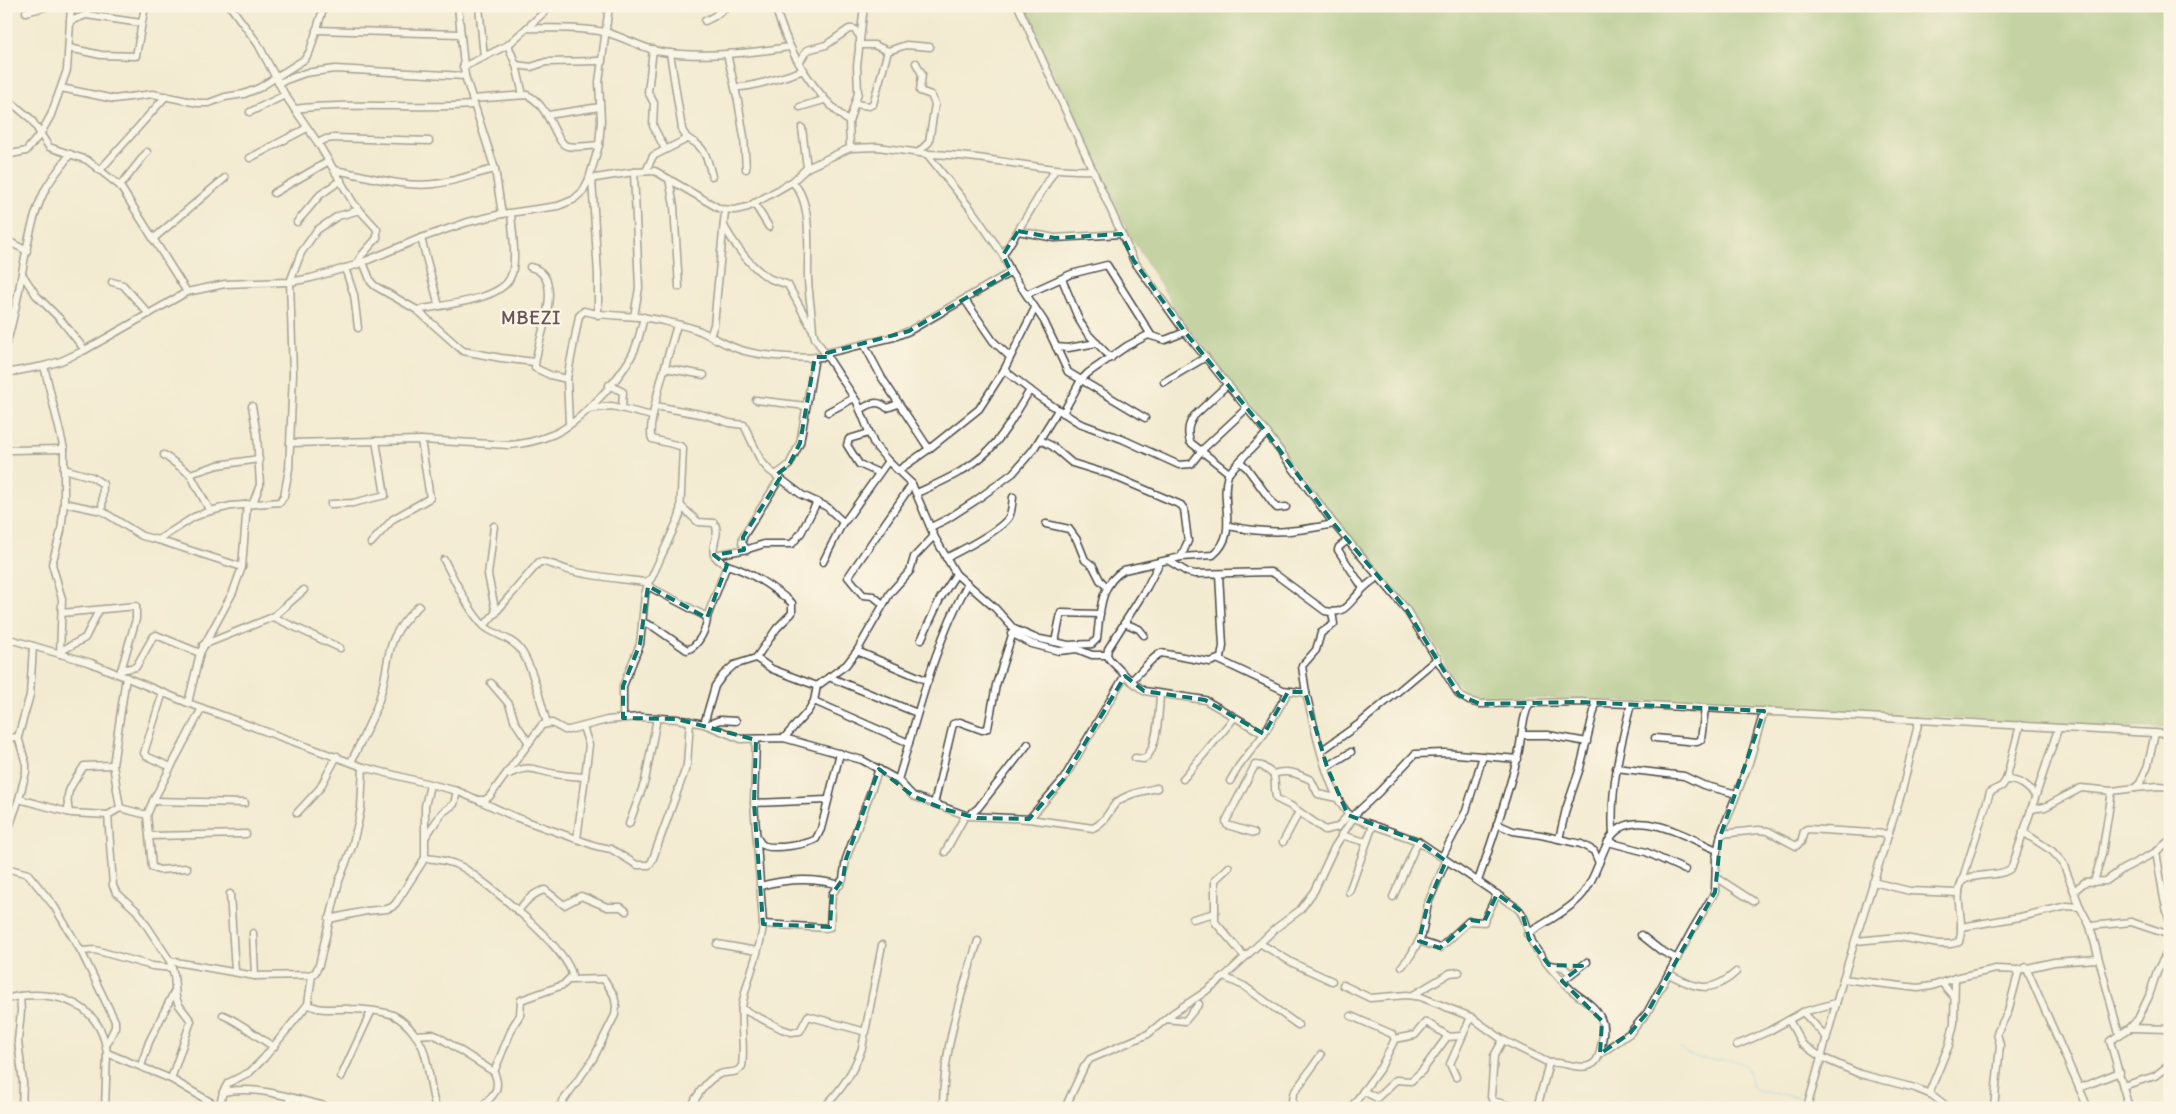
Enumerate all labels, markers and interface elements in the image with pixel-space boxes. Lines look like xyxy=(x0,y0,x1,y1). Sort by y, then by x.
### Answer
district label: MBEZI xyxy=(501,306,561,329)

